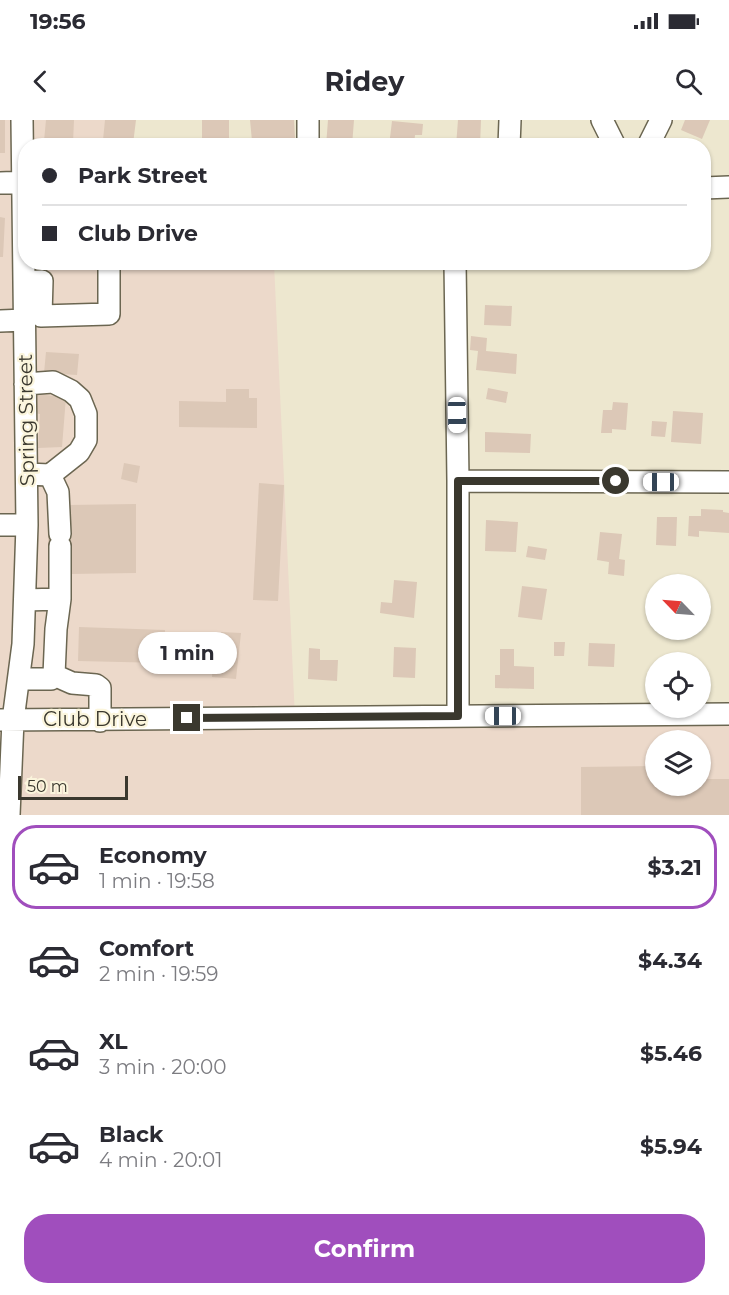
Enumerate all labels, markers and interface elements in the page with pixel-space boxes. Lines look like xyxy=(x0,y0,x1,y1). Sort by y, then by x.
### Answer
text: 19:56 xyxy=(30,8,86,35)
icon: back xyxy=(24,65,57,98)
text: Ridey xyxy=(325,65,404,98)
icon: search xyxy=(672,65,705,98)
text: Park Street xyxy=(78,162,208,189)
text: Club Drive xyxy=(78,220,198,247)
street label: Spring Street xyxy=(13,354,39,486)
car xyxy=(448,397,466,433)
route start xyxy=(602,467,629,494)
car xyxy=(643,473,679,491)
north arrow xyxy=(645,574,711,640)
map controls xyxy=(645,574,711,796)
callout: 1 min xyxy=(138,631,237,673)
text: 1 min xyxy=(160,641,215,665)
button: locate xyxy=(645,652,711,718)
route end xyxy=(173,704,200,731)
street label: Club Drive xyxy=(43,707,147,731)
car xyxy=(485,707,521,725)
button: layers xyxy=(645,730,711,796)
scale bar xyxy=(18,773,128,800)
text: 50 m xyxy=(27,777,68,796)
icon: car xyxy=(27,840,81,894)
text: Economy xyxy=(99,842,207,869)
text: $3.21 xyxy=(647,854,702,881)
text: 1 min · 19:58 xyxy=(99,869,215,893)
icon: car xyxy=(27,933,81,987)
text: Comfort xyxy=(99,935,194,962)
text: $4.34 xyxy=(638,947,702,974)
text: 2 min · 19:59 xyxy=(99,962,218,986)
icon: car xyxy=(27,1026,81,1080)
text: XL xyxy=(99,1028,128,1055)
text: $5.46 xyxy=(640,1040,702,1067)
text: 3 min · 20:00 xyxy=(99,1055,226,1079)
icon: car xyxy=(27,1119,81,1173)
text: Black xyxy=(99,1121,163,1148)
text: $5.94 xyxy=(640,1133,702,1160)
text: 4 min · 20:01 xyxy=(99,1148,222,1172)
button: Confirm xyxy=(24,1214,705,1283)

